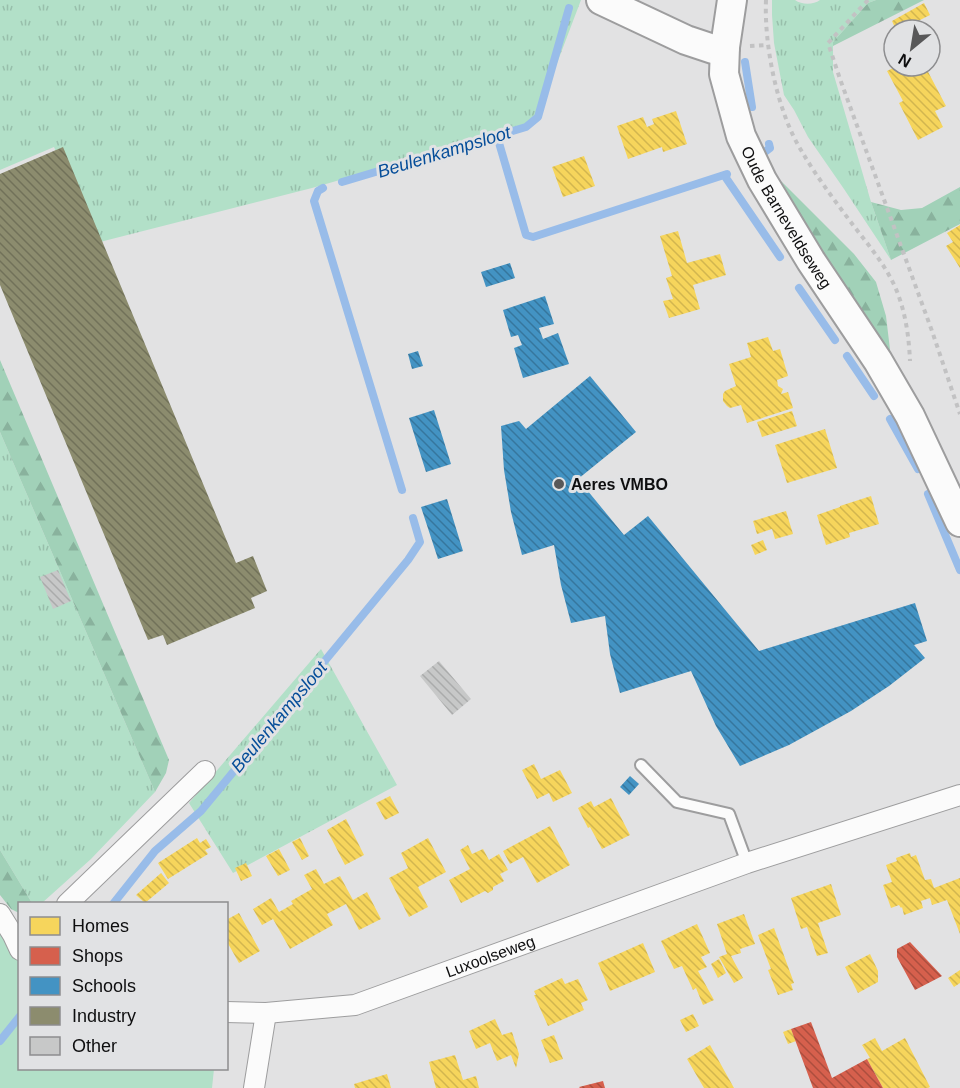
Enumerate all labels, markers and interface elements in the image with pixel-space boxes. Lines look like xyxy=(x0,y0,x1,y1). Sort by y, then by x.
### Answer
north arrow xyxy=(882,18,942,78)
text: N xyxy=(895,50,914,71)
water label: Beulenkampsloot xyxy=(375,122,514,182)
street label: Oude Barneveldseweg xyxy=(738,144,835,292)
place label: Aeres VMBO xyxy=(571,476,668,493)
marker: Aeres VMBO xyxy=(552,477,566,491)
water label: Beulenkampsloot xyxy=(227,657,332,776)
legend xyxy=(18,902,228,1070)
text: Homes xyxy=(72,916,129,936)
street label: Luxoolseweg xyxy=(443,933,537,980)
text: Shops xyxy=(72,946,123,966)
text: Schools xyxy=(72,976,136,996)
text: Industry xyxy=(72,1006,136,1026)
text: Other xyxy=(72,1036,117,1056)

